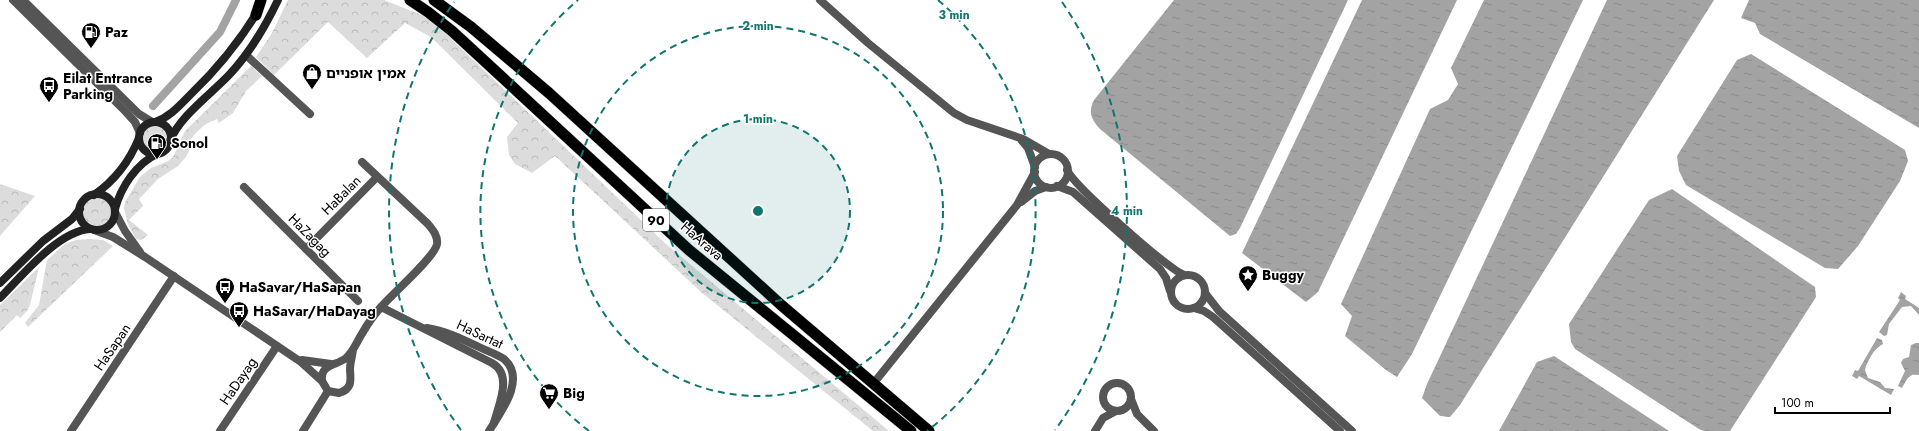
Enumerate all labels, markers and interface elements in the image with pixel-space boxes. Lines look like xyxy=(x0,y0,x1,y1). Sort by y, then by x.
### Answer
text: 3 min xyxy=(938,6,970,24)
text: 2 min xyxy=(742,17,774,35)
fuel station icon: Paz xyxy=(80,21,102,49)
place label: Paz xyxy=(105,22,129,42)
shop icon: אמין אופניים xyxy=(301,62,323,90)
place label: אמין אופניים xyxy=(326,63,406,83)
place label: Eilat Entrance Parking xyxy=(63,68,153,104)
bus stop icon: Eilat Entrance Parking xyxy=(38,75,60,103)
text: 1 min xyxy=(743,110,773,128)
fuel station icon: Sonol xyxy=(146,132,168,160)
place label: Sonol xyxy=(171,133,208,153)
street label: HaBalan xyxy=(317,171,365,219)
text: 4 min xyxy=(1111,202,1143,220)
centre of rings xyxy=(751,204,765,218)
street label: HaZagag xyxy=(284,209,336,261)
road number: 90 xyxy=(643,209,669,231)
street label: HaArava xyxy=(676,217,728,265)
place icon: Buggy xyxy=(1237,264,1259,292)
place label: Buggy xyxy=(1262,265,1304,285)
bus stop icon: HaSavar/HaSapan xyxy=(214,276,236,304)
place label: HaSavar/HaSapan xyxy=(239,277,361,297)
bus stop icon: HaSavar/HaDayag xyxy=(228,300,250,328)
place label: HaSavar/HaDayag xyxy=(253,301,376,321)
street label: HaSartat xyxy=(453,314,507,354)
street label: HaSapan xyxy=(89,319,135,375)
street label: HaDayag xyxy=(215,353,261,409)
supermarket icon: Big xyxy=(538,382,560,410)
place label: Big xyxy=(563,383,585,403)
scale bar xyxy=(1775,389,1890,415)
text: 100 m xyxy=(1781,394,1814,412)

